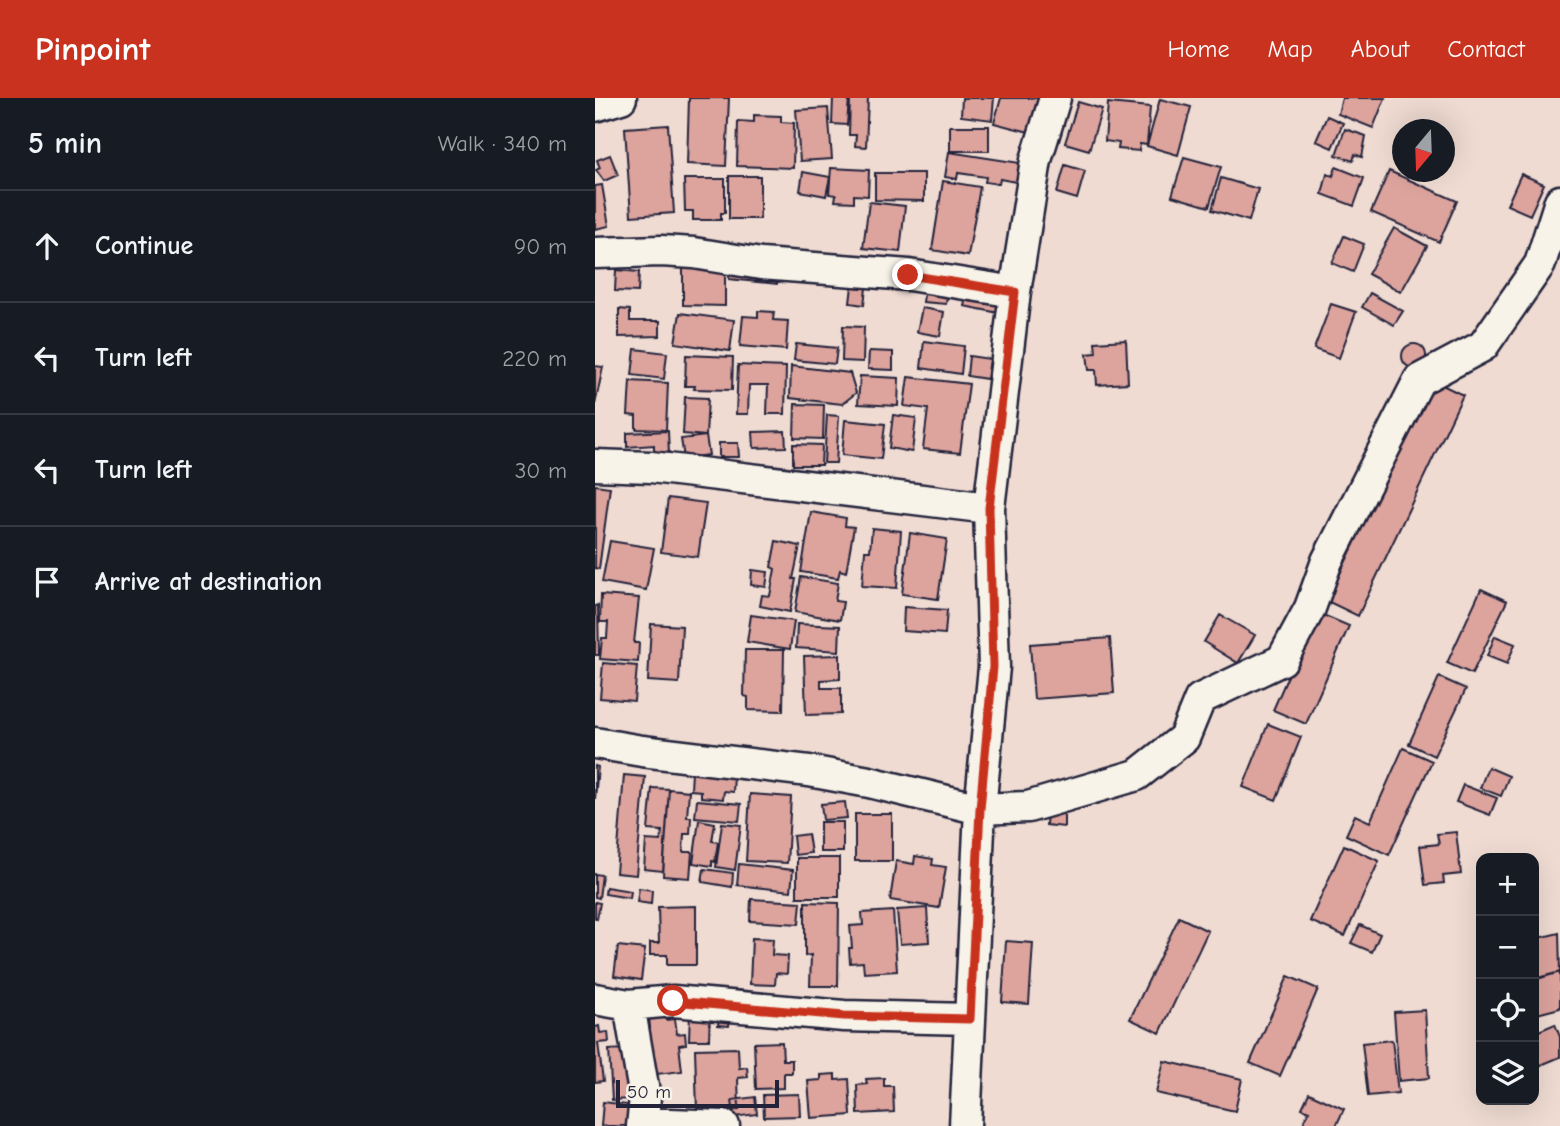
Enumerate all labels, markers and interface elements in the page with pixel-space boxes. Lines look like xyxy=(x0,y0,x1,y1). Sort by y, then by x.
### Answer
text: Pinpoint xyxy=(35,30,150,68)
text: Home xyxy=(1168,35,1229,63)
text: Map xyxy=(1267,35,1313,63)
text: About xyxy=(1351,35,1409,63)
text: Contact xyxy=(1447,35,1525,63)
north arrow xyxy=(1392,119,1455,182)
text: 5 min xyxy=(28,126,102,161)
text: Walk · 340 m xyxy=(438,130,567,157)
icon: ahead xyxy=(28,227,66,265)
text: Continue xyxy=(95,231,193,261)
text: 90 m xyxy=(514,233,567,260)
route end xyxy=(892,259,923,290)
icon: left xyxy=(28,339,66,377)
text: Turn left xyxy=(95,343,192,373)
text: 220 m xyxy=(502,345,567,372)
icon: left xyxy=(28,451,66,489)
text: Turn left xyxy=(95,455,192,485)
text: 30 m xyxy=(515,457,567,484)
icon: arrive xyxy=(28,563,66,601)
text: Arrive at destination xyxy=(95,567,322,597)
map controls xyxy=(1476,853,1539,1105)
button: + xyxy=(1476,853,1539,916)
button: − xyxy=(1476,916,1539,979)
button: locate xyxy=(1476,979,1539,1042)
route start xyxy=(657,985,688,1016)
button: layers xyxy=(1476,1042,1539,1105)
scale bar xyxy=(616,1077,779,1109)
text: 50 m xyxy=(627,1081,671,1103)

